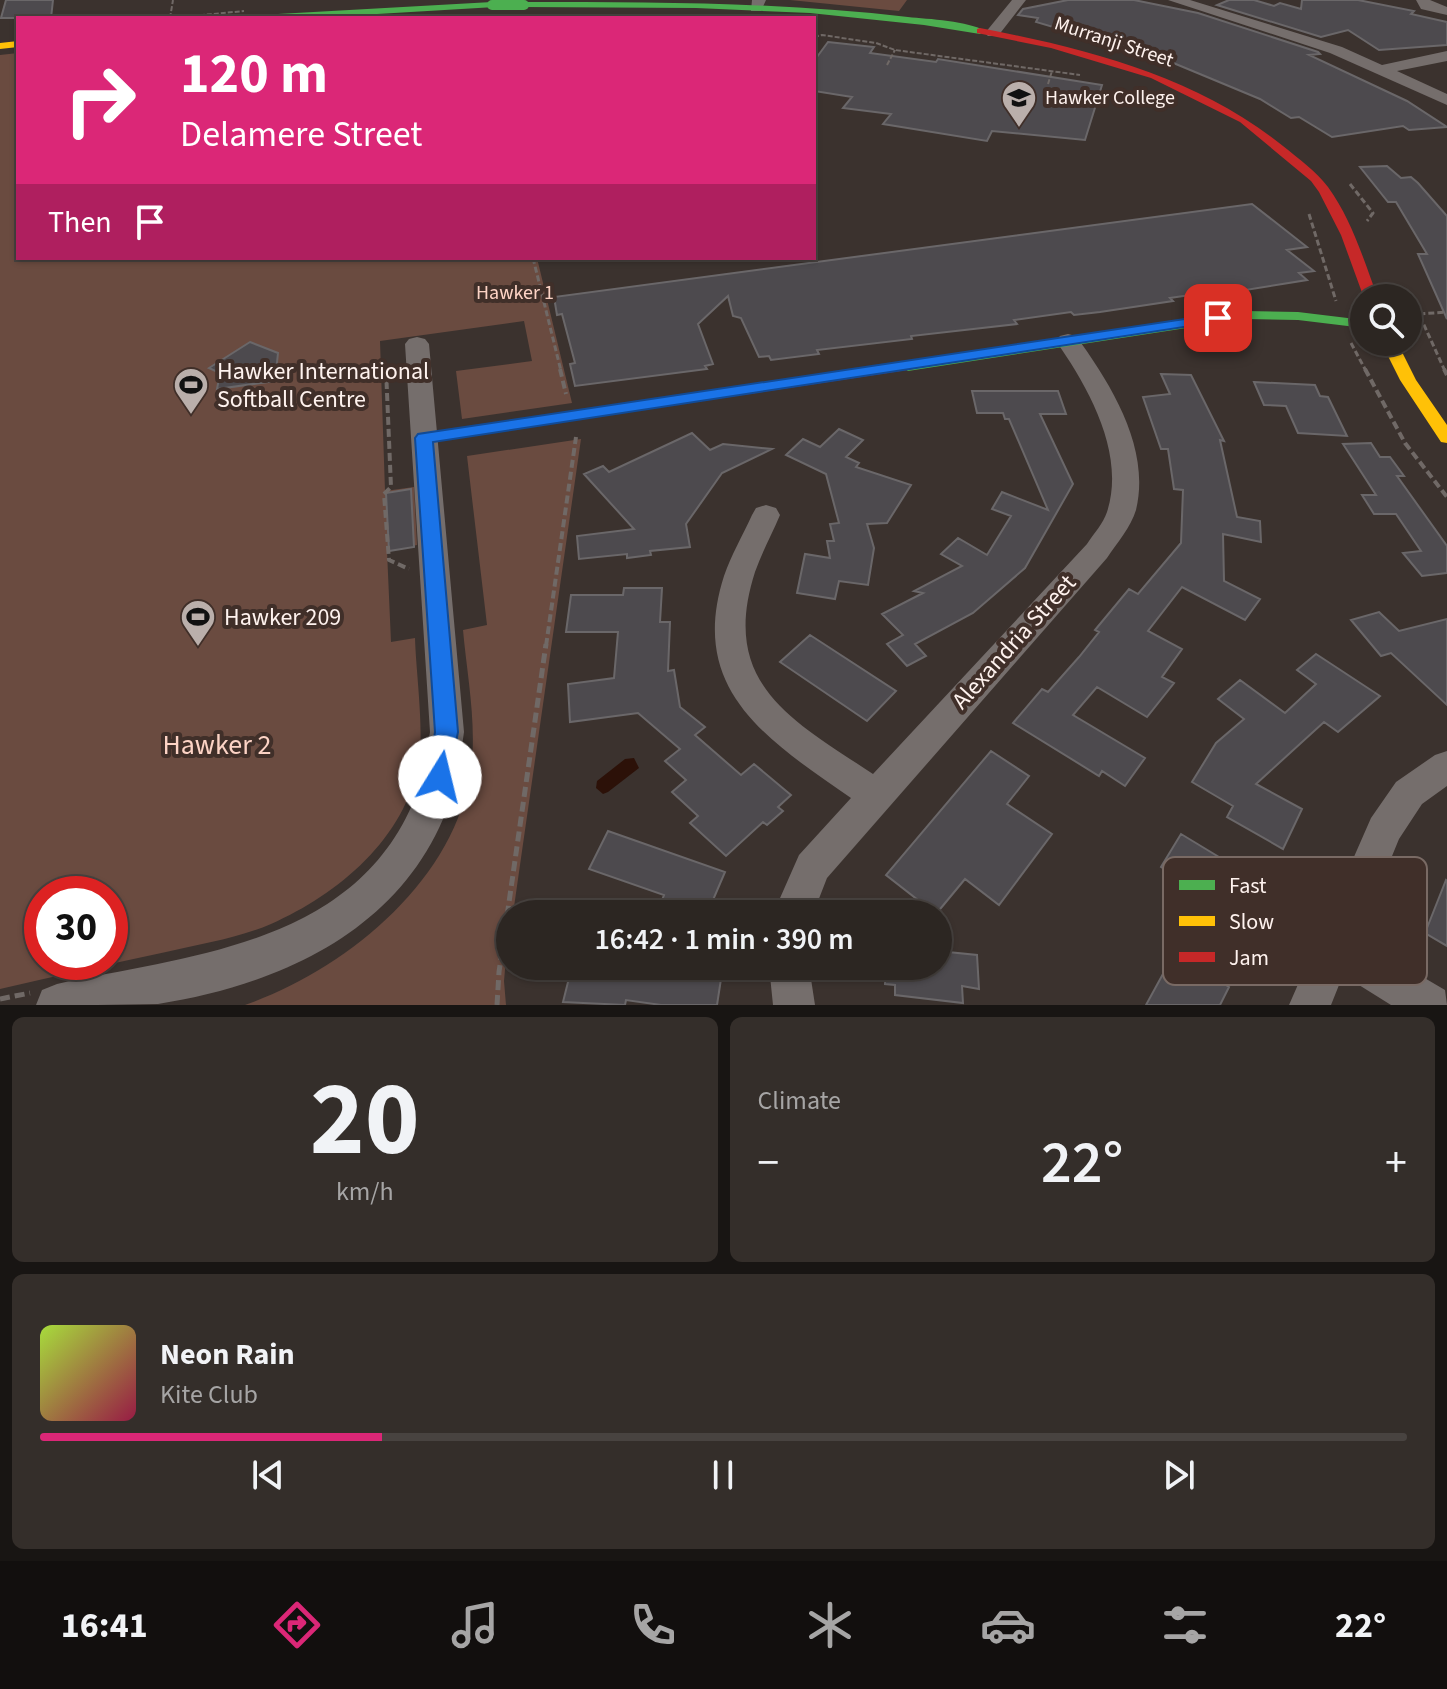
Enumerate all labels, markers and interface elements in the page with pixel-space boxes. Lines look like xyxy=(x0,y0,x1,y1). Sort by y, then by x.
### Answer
street label: Murranji Street xyxy=(1051,10,1177,75)
text: 120 m xyxy=(180,35,328,114)
icon: right xyxy=(48,48,152,152)
school or university icon: Hawker College xyxy=(1000,79,1038,129)
place label: Hawker College xyxy=(1045,84,1175,112)
text: Delamere Street xyxy=(180,109,422,160)
icon: arrive xyxy=(128,200,172,244)
text: Then xyxy=(48,201,112,244)
park label: Hawker 1 xyxy=(476,279,554,307)
pin xyxy=(1184,284,1252,352)
map controls xyxy=(1350,284,1422,356)
button: search xyxy=(1350,284,1422,356)
icon: arrive xyxy=(1196,296,1240,340)
place label: Hawker International Softball Centre xyxy=(217,354,429,417)
sports icon: Hawker International Softball Centre xyxy=(172,366,210,416)
street label: Alexandria Street xyxy=(944,567,1084,717)
sports icon: Hawker 209 xyxy=(179,598,217,648)
place label: Hawker 209 xyxy=(224,600,341,635)
park label: Hawker 2 xyxy=(163,725,271,765)
position arrow xyxy=(398,735,482,819)
legend xyxy=(1163,857,1427,985)
text: Fast xyxy=(1229,870,1267,902)
speed limit sign: 30 xyxy=(24,876,128,980)
text: Slow xyxy=(1229,906,1274,938)
text: 16:42 · 1 min · 390 m xyxy=(594,918,854,961)
text: Jam xyxy=(1229,942,1269,974)
text: 20 xyxy=(310,1047,420,1195)
text: Climate xyxy=(758,1082,841,1119)
text: 22° xyxy=(1041,1121,1123,1206)
text: − xyxy=(758,1132,779,1195)
text: + xyxy=(1385,1132,1407,1195)
text: km/h xyxy=(336,1173,394,1210)
text: Neon Rain xyxy=(160,1333,295,1376)
text: Kite Club xyxy=(160,1376,258,1413)
icon: previous xyxy=(246,1453,290,1497)
icon: pause xyxy=(701,1453,745,1497)
icon: next xyxy=(1157,1453,1201,1497)
icon: directions xyxy=(269,1597,325,1653)
icon: music xyxy=(447,1597,503,1653)
icon: phone xyxy=(625,1597,681,1653)
icon: climate xyxy=(802,1597,858,1653)
icon: car xyxy=(980,1597,1036,1653)
icon: filters xyxy=(1157,1597,1213,1653)
text: 16:41 xyxy=(61,1600,148,1651)
text: 22° xyxy=(1335,1600,1386,1651)

